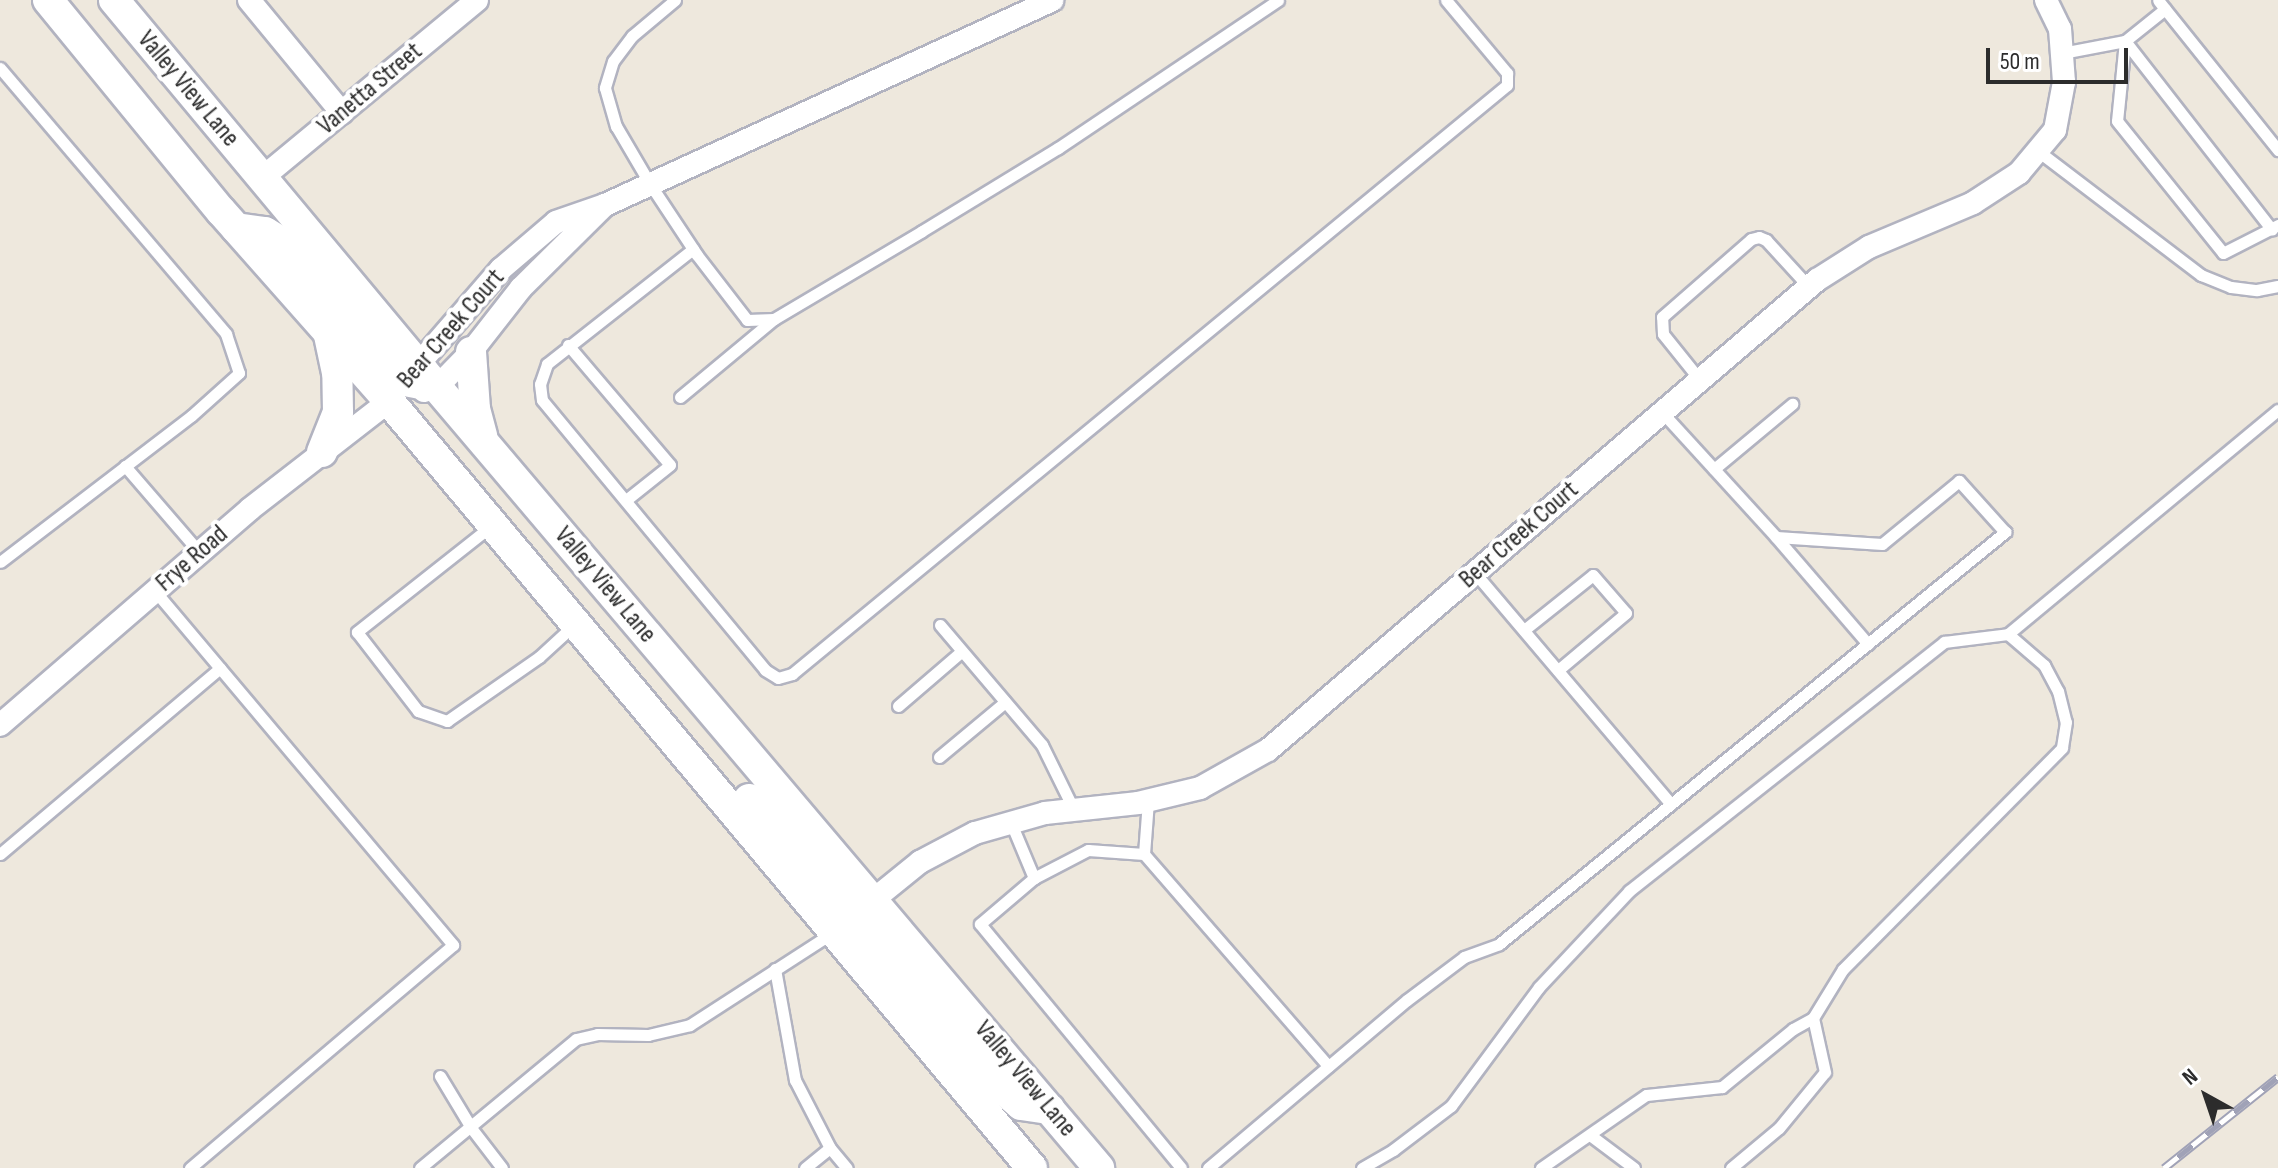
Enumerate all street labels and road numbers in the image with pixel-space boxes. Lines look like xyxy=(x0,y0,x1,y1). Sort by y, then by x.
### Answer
street label: Valley View Lane xyxy=(130,25,246,153)
street label: Vanetta Street xyxy=(311,36,429,142)
street label: Bear Creek Court xyxy=(391,263,511,395)
street label: Bear Creek Court xyxy=(1453,475,1585,595)
street label: Frye Road xyxy=(150,519,234,599)
street label: Valley View Lane xyxy=(547,521,663,649)
street label: Valley View Lane xyxy=(967,1015,1083,1143)

